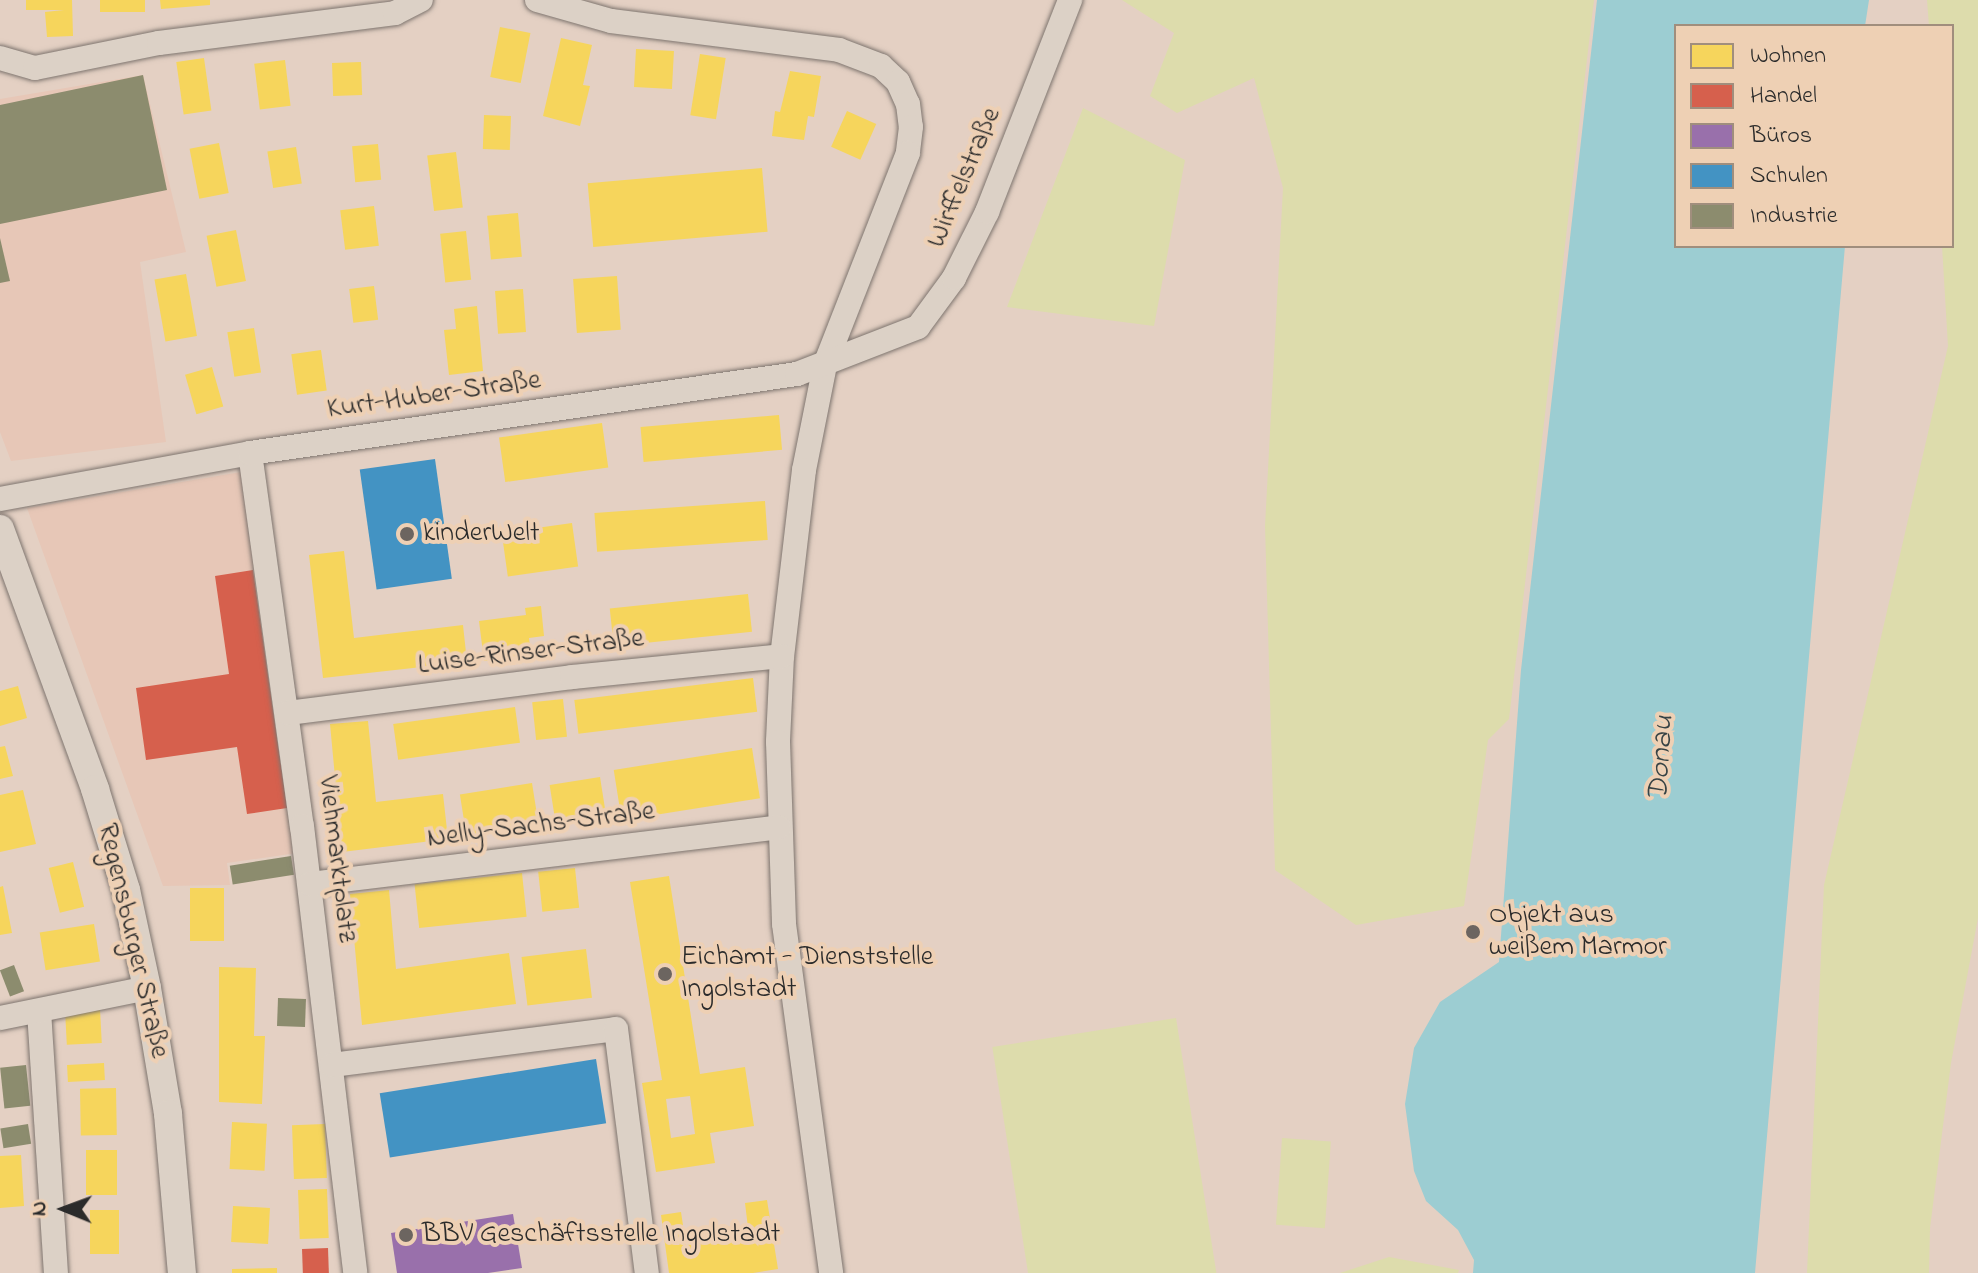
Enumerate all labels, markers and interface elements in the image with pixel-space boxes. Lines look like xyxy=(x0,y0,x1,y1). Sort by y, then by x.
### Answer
legend xyxy=(1674,24,1954,248)
text: Wohnen xyxy=(1750,39,1826,74)
text: Handel xyxy=(1750,79,1817,114)
street label: Wirffelstraße xyxy=(920,103,1010,253)
text: Büros xyxy=(1750,119,1812,154)
text: Schulen xyxy=(1750,159,1828,194)
text: Industrie xyxy=(1750,199,1837,234)
street label: Kurt-Huber-Straße xyxy=(325,364,543,428)
place label: kinderWelt xyxy=(423,517,539,551)
marker: kinderWelt xyxy=(398,525,416,543)
street label: Luise-Rinser-Straße xyxy=(416,622,646,684)
water label: Donau xyxy=(1641,714,1683,802)
street label: Viehmarktplatz xyxy=(309,774,363,944)
street label: Nelly-Sachs-Straße xyxy=(425,795,657,857)
street label: Regensburger Straße xyxy=(89,820,175,1062)
place label: Objekt aus weißem Marmor xyxy=(1489,899,1667,965)
marker: Objekt aus weißem Marmor xyxy=(1464,923,1482,941)
place label: Eichamt - Dienststelle Ingolstadt xyxy=(681,941,933,1007)
marker: Eichamt - Dienststelle Ingolstadt xyxy=(656,965,674,983)
north arrow xyxy=(24,1169,104,1249)
text: N xyxy=(24,1201,56,1216)
place label: BBV Geschäftsstelle Ingolstadt xyxy=(422,1218,780,1252)
marker: BBV Geschäftsstelle Ingolstadt xyxy=(397,1226,415,1244)

